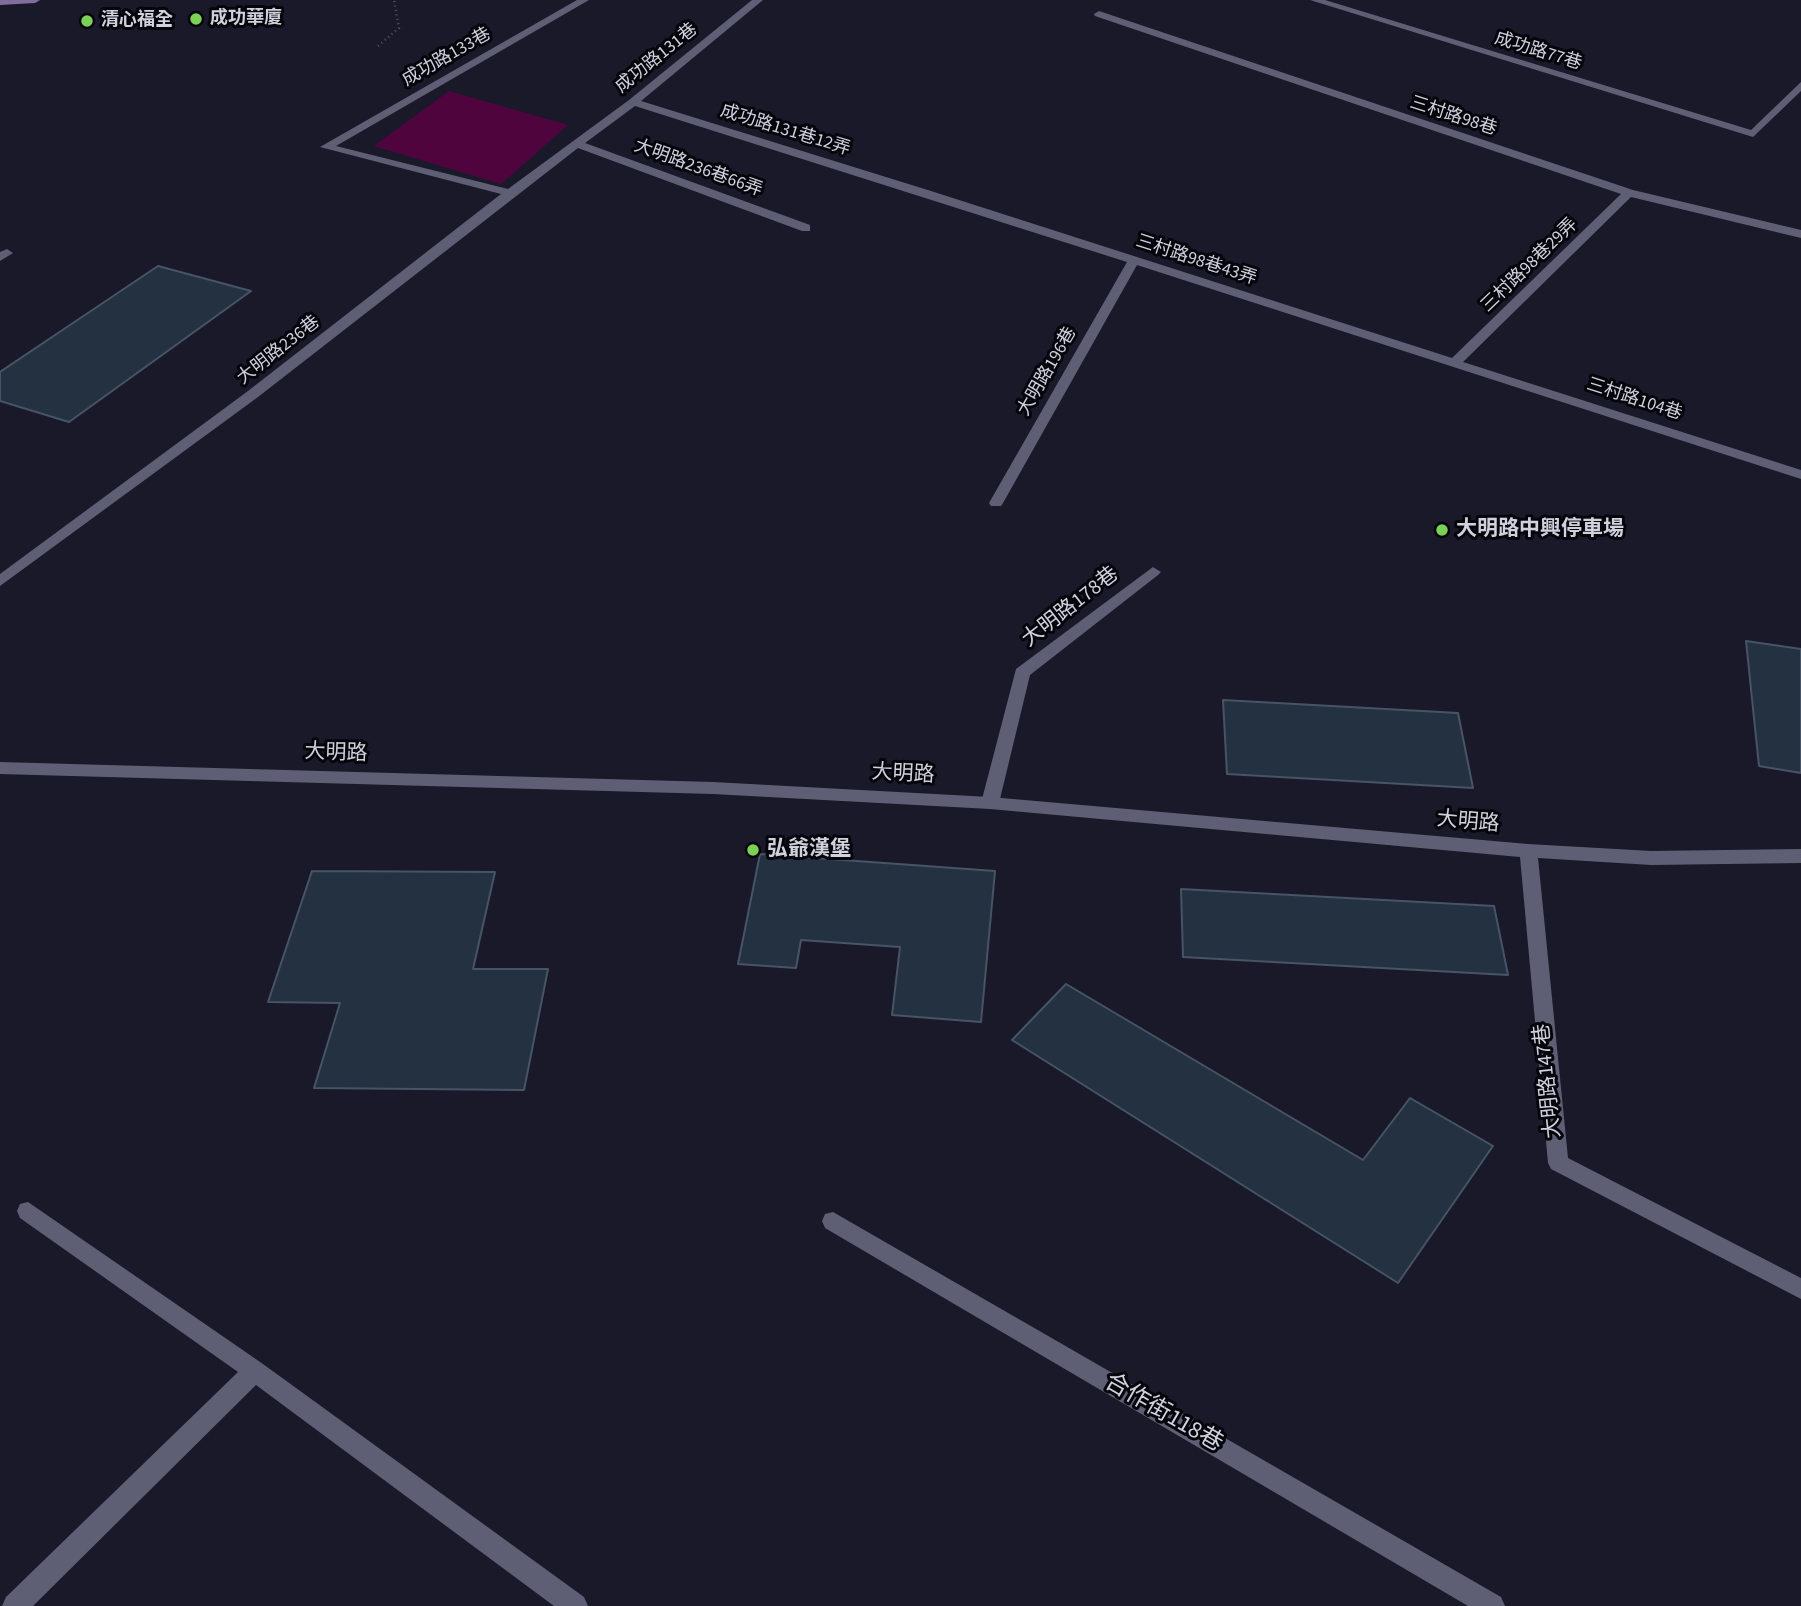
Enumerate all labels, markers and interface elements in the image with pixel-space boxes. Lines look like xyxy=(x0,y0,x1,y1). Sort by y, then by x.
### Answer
place label: 成功華廈 xyxy=(210,8,282,30)
place label: 清心福全 xyxy=(101,10,173,32)
marker: 成功華廈 xyxy=(188,11,204,27)
marker: 清心福全 xyxy=(79,13,95,29)
street label: 成功路131巷 xyxy=(612,20,702,98)
street label: 成功路133巷 xyxy=(399,24,495,92)
street label: 成功路77巷 xyxy=(1492,29,1584,75)
street label: 三村路98巷 xyxy=(1407,93,1499,141)
street label: 成功路131巷12弄 xyxy=(717,101,853,161)
street label: 大明路236巷66弄 xyxy=(631,136,765,202)
street label: 三村路98巷29弄 xyxy=(1477,215,1583,317)
street label: 三村路98巷43弄 xyxy=(1133,231,1259,291)
street label: 大明路236巷 xyxy=(233,312,325,390)
street label: 大明路196巷 xyxy=(1014,324,1082,420)
street label: 三村路104巷 xyxy=(1584,374,1684,426)
place label: 大明路中興停車場 xyxy=(1456,517,1624,543)
marker: 大明路中興停車場 xyxy=(1434,522,1450,538)
street label: 大明路178巷 xyxy=(1018,563,1124,653)
street label: 大明路 xyxy=(304,740,368,768)
street label: 大明路 xyxy=(871,761,935,789)
street label: 大明路 xyxy=(1436,808,1500,838)
place label: 弘爺漢堡 xyxy=(767,837,851,863)
marker: 弘爺漢堡 xyxy=(745,842,761,858)
street label: 大明路147巷 xyxy=(1530,1022,1568,1140)
street label: 合作街118巷 xyxy=(1099,1369,1227,1459)

